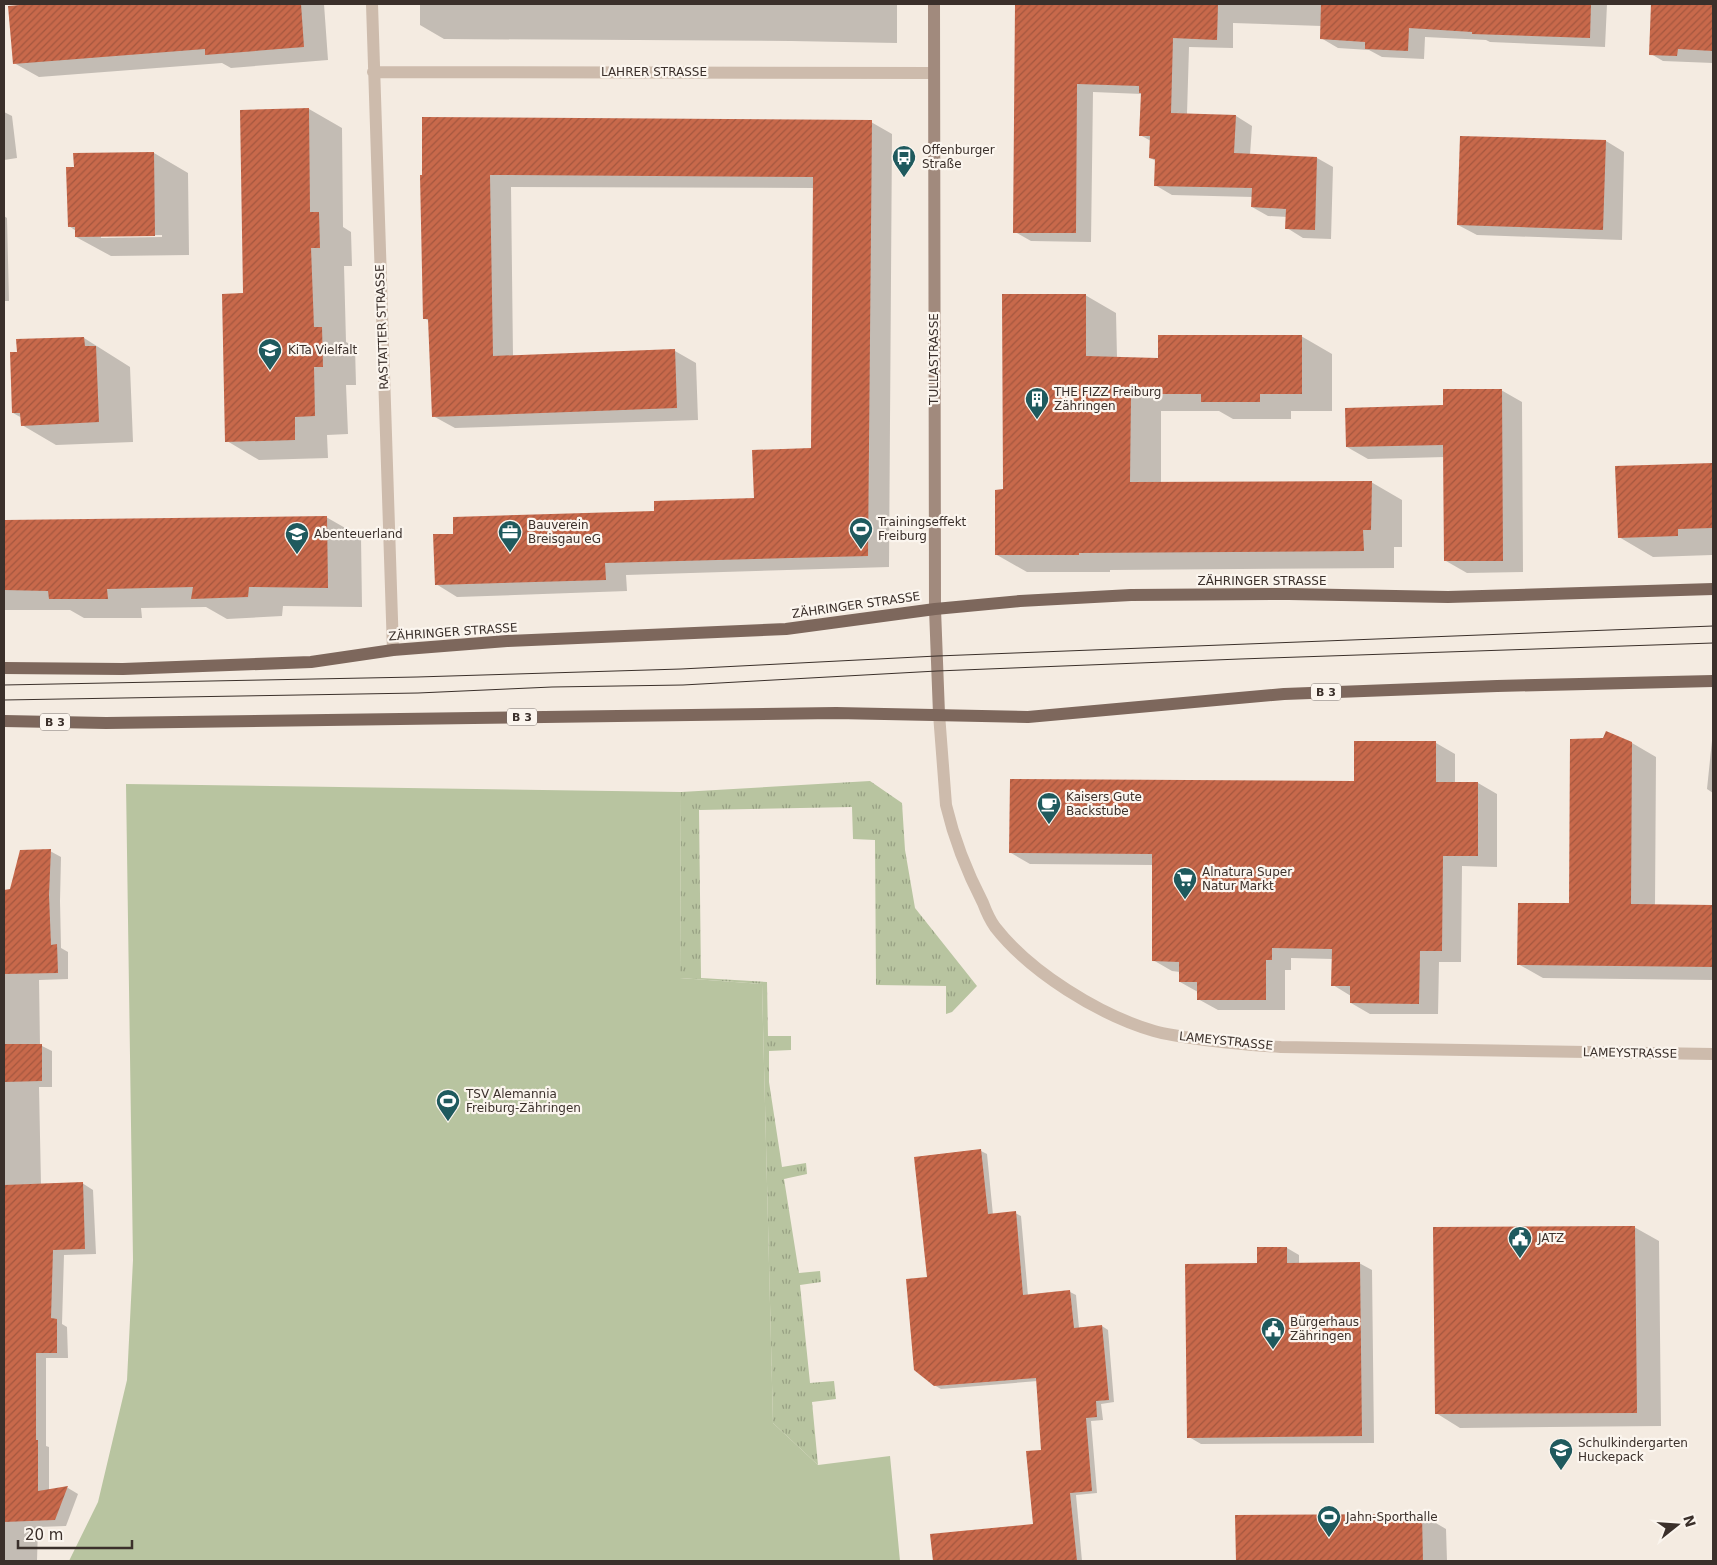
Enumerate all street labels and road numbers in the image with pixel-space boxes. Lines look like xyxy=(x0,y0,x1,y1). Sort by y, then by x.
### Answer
street label: LAHRER STRASSE xyxy=(601,65,707,79)
street label: RASTATTER STRASSE xyxy=(373,264,391,390)
street label: TULLASTRASSE xyxy=(927,313,941,406)
street label: ZÄHRINGER STRASSE xyxy=(1197,573,1327,588)
street label: ZÄHRINGER STRASSE xyxy=(791,588,921,621)
street label: ZÄHRINGER STRASSE xyxy=(388,620,518,643)
road number: B 3 xyxy=(1311,684,1341,700)
road number: B 3 xyxy=(507,709,537,726)
road number: B 3 xyxy=(40,714,70,730)
street label: LAMEYSTRASSE xyxy=(1178,1029,1274,1053)
street label: LAMEYSTRASSE xyxy=(1583,1045,1677,1061)

